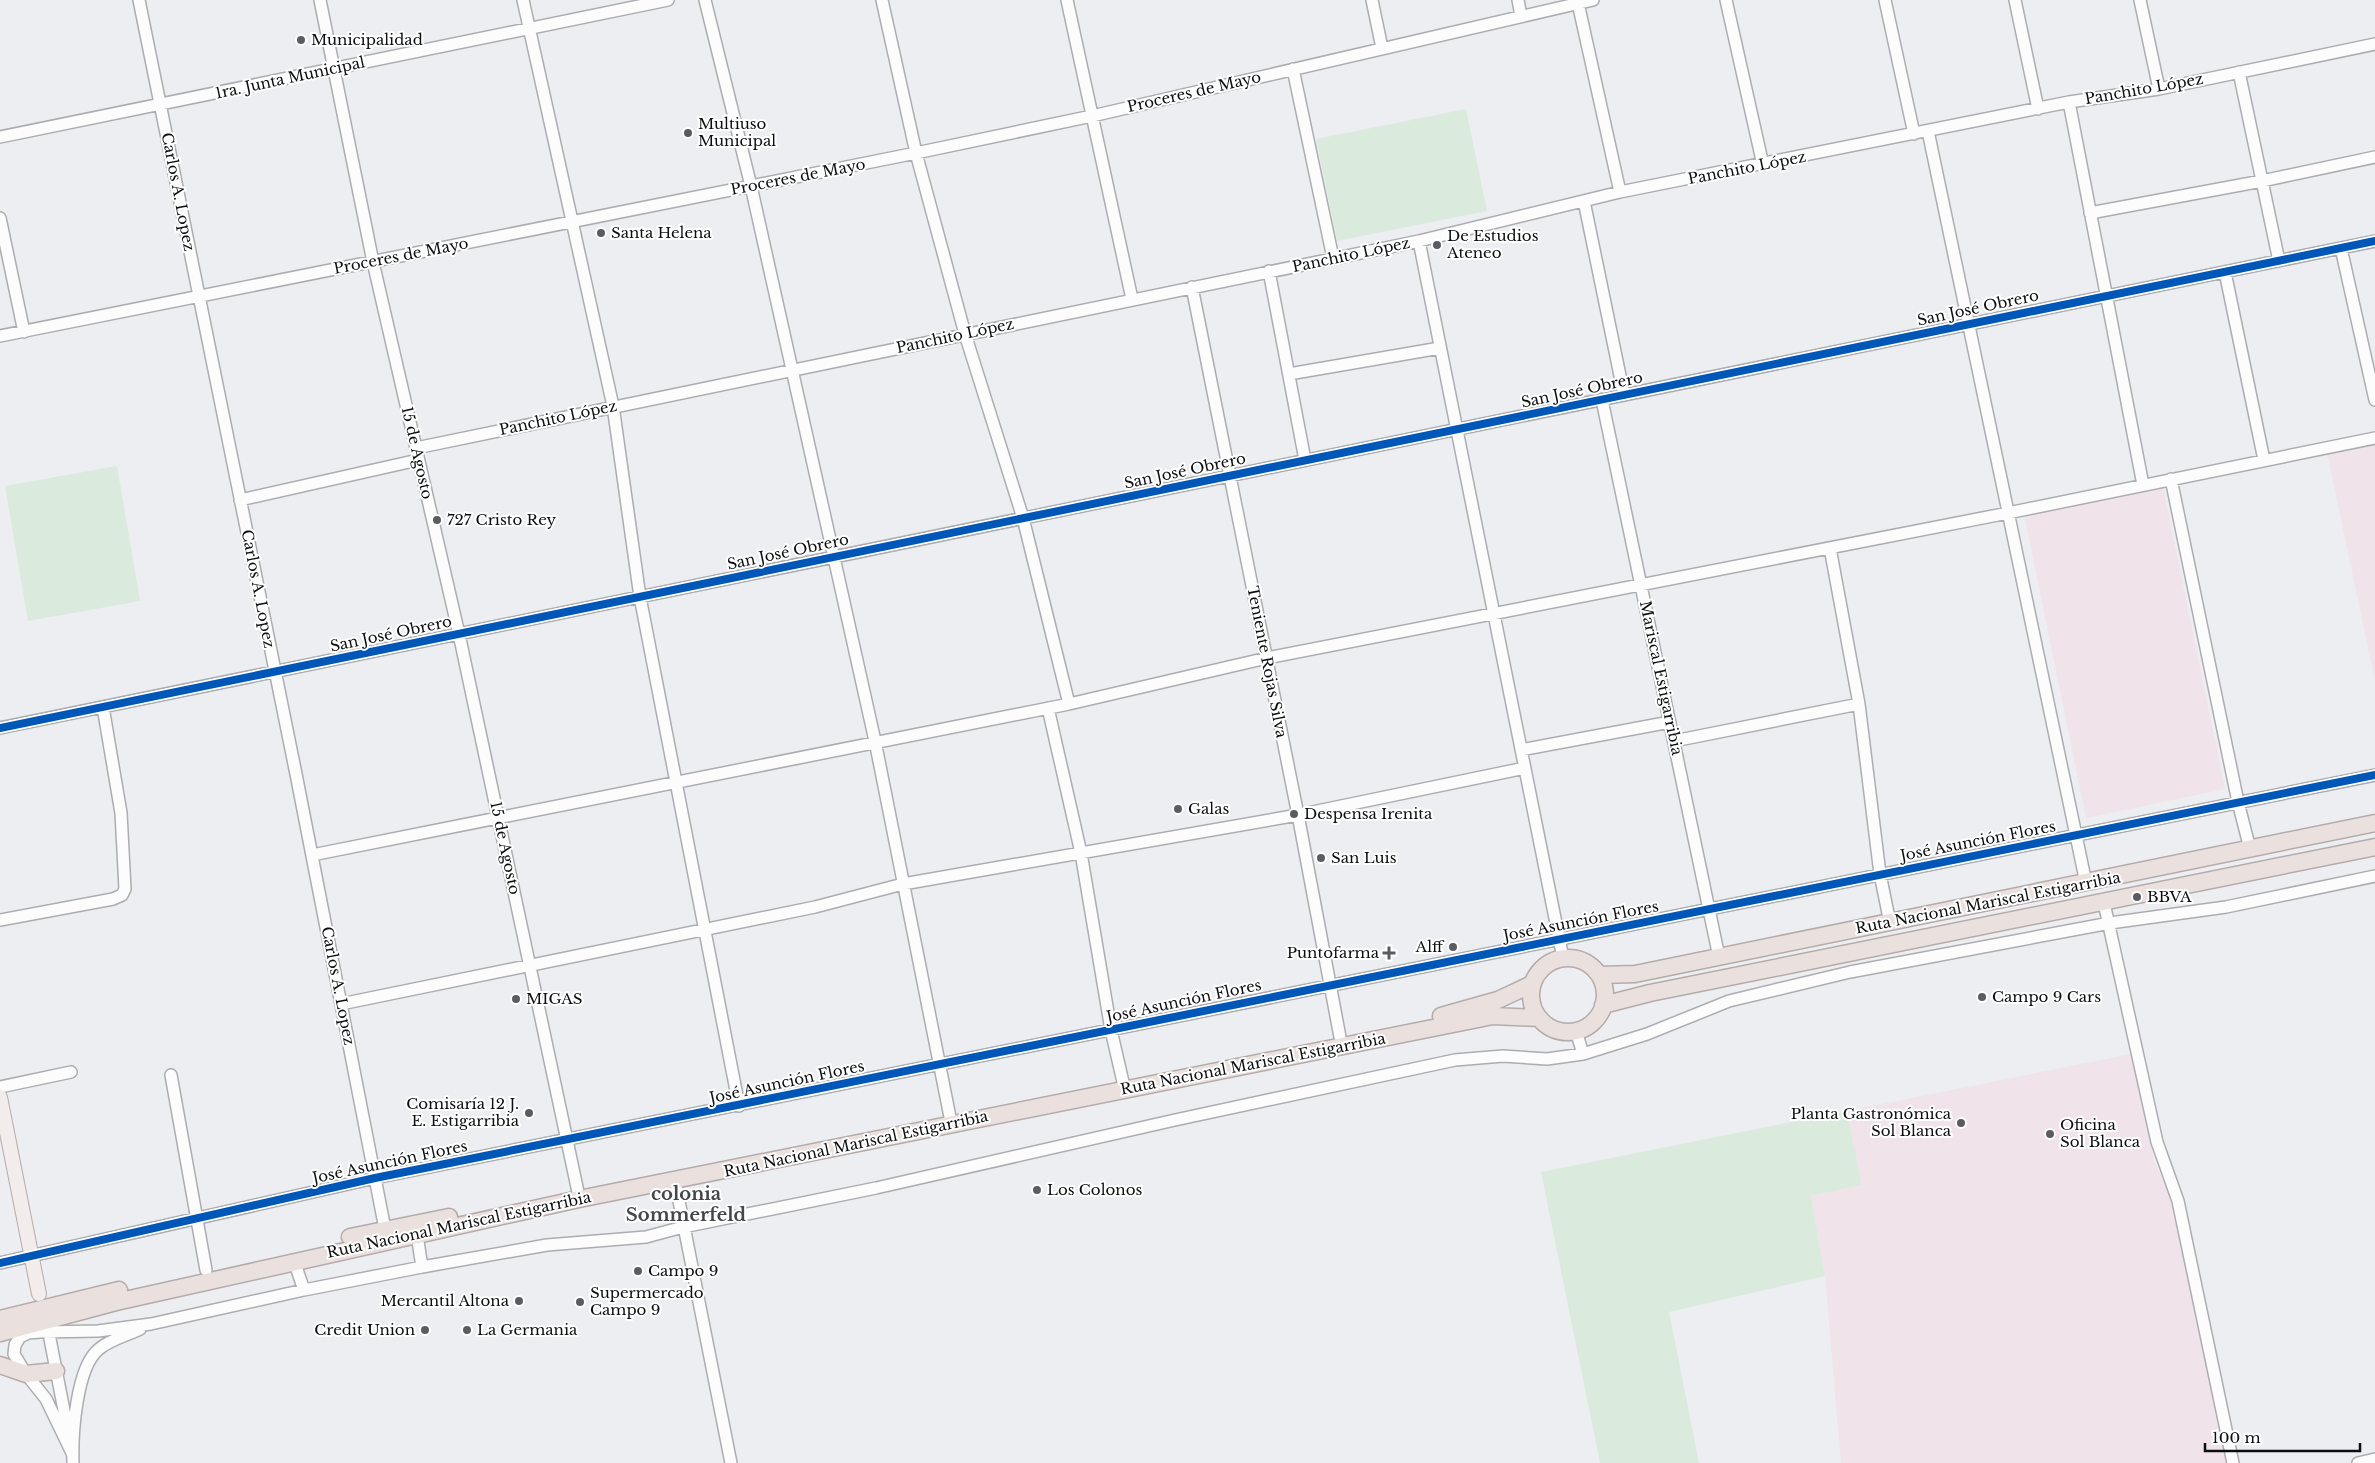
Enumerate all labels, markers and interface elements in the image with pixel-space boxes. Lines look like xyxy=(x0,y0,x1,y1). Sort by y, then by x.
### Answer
place label: Municipalidad xyxy=(311,30,423,49)
marker: Municipalidad xyxy=(295,34,307,46)
street label: 1ra. Junta Municipal xyxy=(213,52,367,103)
street label: Proceres de Mayo xyxy=(1125,67,1263,116)
street label: Panchito López xyxy=(2083,69,2205,108)
place label: Multiuso Municipal xyxy=(698,114,776,150)
marker: Multiuso Municipal xyxy=(682,127,694,139)
street label: Carlos A. Lopez xyxy=(158,131,199,253)
street label: Panchito López xyxy=(1686,147,1808,188)
street label: Proceres de Mayo xyxy=(729,154,867,199)
place label: Santa Helena xyxy=(611,223,712,242)
place label: De Estudios Ateneo xyxy=(1446,226,1539,262)
marker: Santa Helena xyxy=(595,227,607,239)
street label: Proceres de Mayo xyxy=(332,233,470,278)
street label: Panchito López xyxy=(1290,233,1412,276)
marker: De Estudios Ateneo xyxy=(1431,239,1443,251)
street label: San José Obrero xyxy=(1915,285,2041,330)
street label: Panchito López xyxy=(894,314,1016,357)
street label: San José Obrero xyxy=(1519,367,1645,412)
street label: Panchito López xyxy=(497,396,619,439)
street label: 15 de Agosto xyxy=(398,405,437,501)
street label: San José Obrero xyxy=(1122,448,1248,493)
place label: 727 Cristo Rey xyxy=(447,510,557,529)
marker: 727 Cristo Rey xyxy=(431,514,443,526)
street label: Carlos A. Lopez xyxy=(238,528,279,650)
street label: San José Obrero xyxy=(725,529,851,574)
street label: Teniente Rojas Silva xyxy=(1243,584,1292,740)
street label: Mariscal Estigarribia xyxy=(1636,599,1687,758)
street label: San José Obrero xyxy=(328,611,454,656)
place label: Galas xyxy=(1188,799,1230,818)
street label: 15 de Agosto xyxy=(486,800,525,896)
marker: Galas xyxy=(1172,803,1184,815)
place label: Despensa Irenita xyxy=(1304,804,1433,823)
marker: Despensa Irenita xyxy=(1288,808,1300,820)
street label: José Asunción Flores xyxy=(1897,816,2057,865)
place label: San Luis xyxy=(1331,848,1397,867)
marker: San Luis xyxy=(1315,852,1327,864)
street label: Ruta Nacional Mariscal Estigarribia xyxy=(1854,867,2123,938)
place label: BBVA xyxy=(2147,887,2192,906)
marker: BBVA xyxy=(2131,891,2143,903)
street label: José Asunción Flores xyxy=(1500,896,1660,945)
street label: Carlos A. Lopez xyxy=(318,925,359,1047)
place label: Alff xyxy=(1415,937,1445,956)
marker: Alff xyxy=(1447,941,1459,953)
place label: Puntofarma xyxy=(1287,943,1380,962)
marker: Puntofarma xyxy=(1383,947,1395,959)
street label: José Asunción Flores xyxy=(1103,975,1263,1027)
place label: Campo 9 Cars xyxy=(1992,987,2101,1006)
place label: MIGAS xyxy=(526,989,583,1008)
marker: Campo 9 Cars xyxy=(1976,991,1988,1003)
marker: MIGAS xyxy=(510,993,522,1005)
street label: Ruta Nacional Mariscal Estigarribia xyxy=(1119,1028,1388,1099)
street label: José Asunción Flores xyxy=(706,1056,866,1108)
place label: Comisaría 12 J. E. Estigarribia xyxy=(406,1094,520,1130)
place label: Planta Gastronómica Sol Blanca xyxy=(1791,1104,1952,1140)
street label: Ruta Nacional Mariscal Estigarribia xyxy=(722,1106,990,1181)
marker: Comisaría 12 J. E. Estigarribia xyxy=(523,1107,535,1119)
place label: Oficina Sol Blanca xyxy=(2060,1115,2141,1151)
marker: Planta Gastronómica Sol Blanca xyxy=(1955,1117,1967,1129)
marker: Oficina Sol Blanca xyxy=(2044,1128,2056,1140)
street label: José Asunción Flores xyxy=(309,1136,469,1188)
place label: Los Colonos xyxy=(1047,1180,1143,1199)
district label: colonia Sommerfeld xyxy=(626,1183,747,1226)
marker: Los Colonos xyxy=(1031,1184,1043,1196)
street label: Ruta Nacional Mariscal Estigarribia xyxy=(325,1187,593,1262)
place label: Campo 9 xyxy=(648,1261,718,1280)
marker: Campo 9 xyxy=(632,1265,644,1277)
place label: Supermercado Campo 9 xyxy=(590,1283,704,1319)
place label: Mercantil Altona xyxy=(381,1291,510,1310)
marker: Mercantil Altona xyxy=(513,1295,525,1307)
marker: Supermercado Campo 9 xyxy=(574,1296,586,1308)
place label: Credit Union xyxy=(314,1320,415,1339)
place label: La Germania xyxy=(477,1320,578,1339)
marker: Credit Union xyxy=(419,1324,431,1336)
marker: La Germania xyxy=(461,1324,473,1336)
scale bar xyxy=(2205,1420,2360,1452)
text: 100 m xyxy=(2212,1428,2261,1447)

